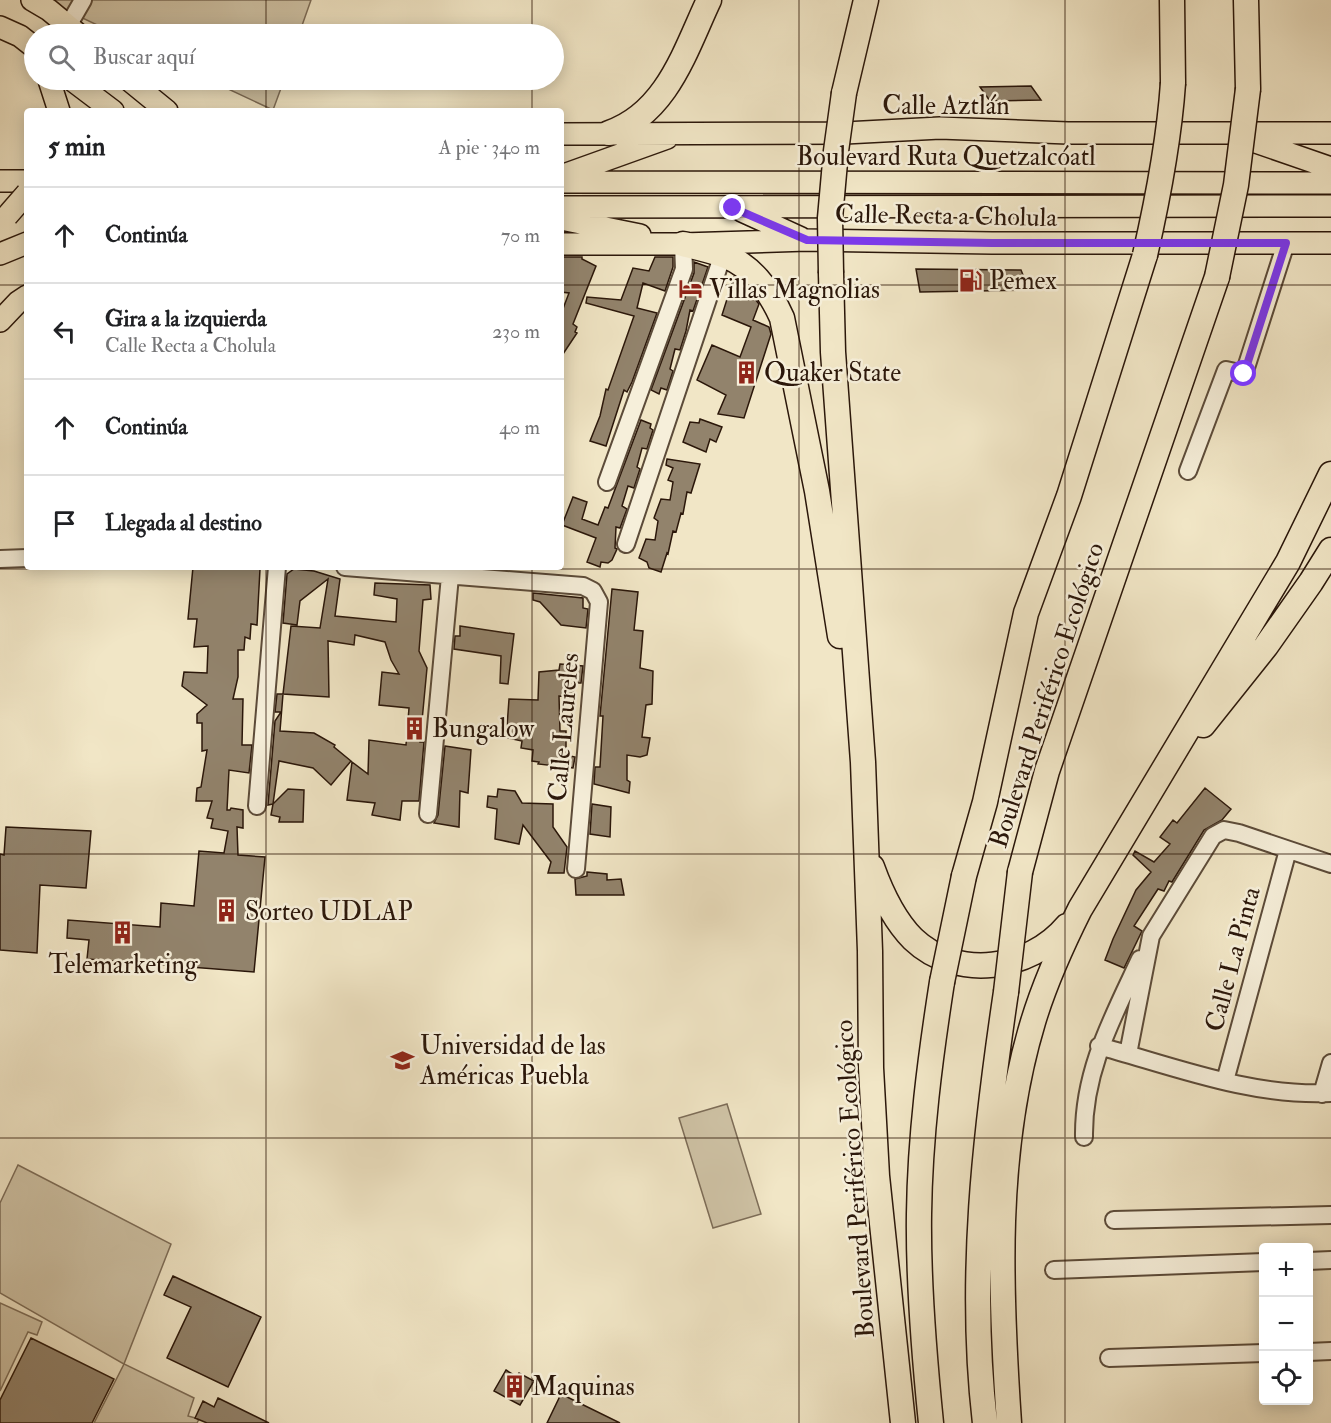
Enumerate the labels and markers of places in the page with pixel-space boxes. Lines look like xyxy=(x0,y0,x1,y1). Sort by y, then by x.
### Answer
place label: Pemex xyxy=(989,265,1057,297)
fuel station icon: Pemex xyxy=(958,267,984,293)
place label: Villas Magnolias xyxy=(709,274,880,306)
hotel icon: Villas Magnolias xyxy=(678,276,704,302)
place label: Quaker State xyxy=(764,357,901,389)
building icon: Quaker State xyxy=(733,359,759,385)
place label: Bungalow xyxy=(432,713,535,745)
building icon: Bungalow xyxy=(401,715,427,741)
place label: Sorteo UDLAP xyxy=(245,896,413,928)
building icon: Sorteo UDLAP xyxy=(214,898,240,924)
building icon: Telemarketing xyxy=(110,920,136,946)
place label: Telemarketing xyxy=(48,949,199,981)
place label: Universidad de las Américas Puebla xyxy=(419,1030,606,1092)
school or university icon: Universidad de las Américas Puebla xyxy=(389,1047,415,1073)
place label: Maquinas xyxy=(532,1371,635,1403)
building icon: Maquinas xyxy=(501,1373,527,1399)

